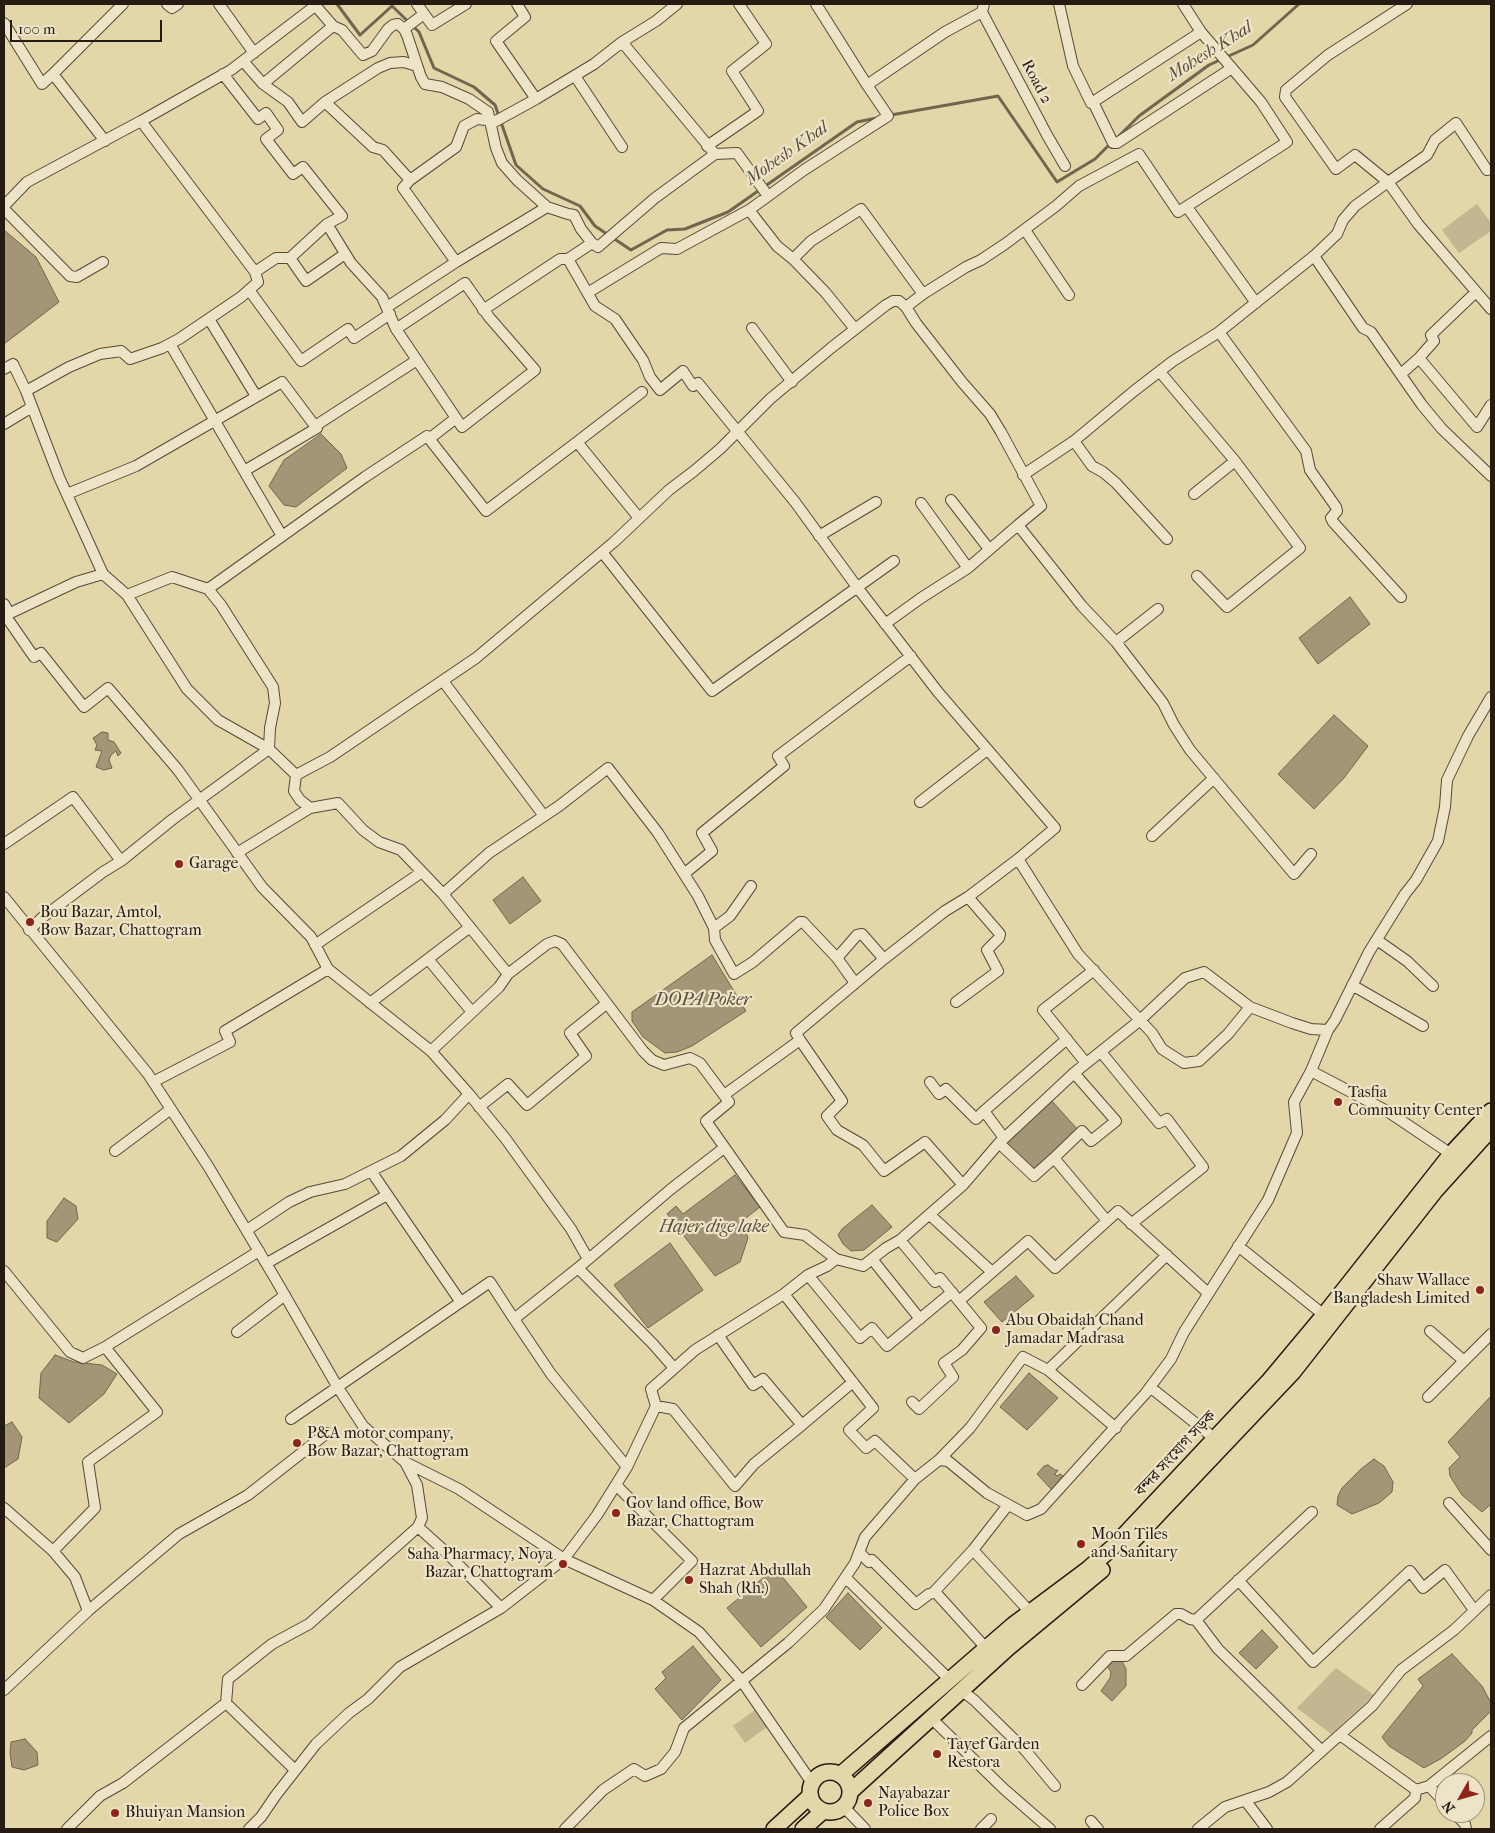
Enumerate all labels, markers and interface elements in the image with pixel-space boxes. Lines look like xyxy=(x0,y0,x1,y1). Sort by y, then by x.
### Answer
scale bar xyxy=(12,10,165,42)
water label: Mohesh Khal xyxy=(1164,17,1256,87)
text: 100 m xyxy=(18,20,56,38)
street label: Road 2 xyxy=(1016,57,1056,107)
water label: Mohesh Khal xyxy=(741,118,833,190)
place label: Garage xyxy=(189,854,238,874)
marker: Garage xyxy=(173,858,185,870)
place label: Bou Bazar, Amtol, Bow Bazar, Chattogram xyxy=(40,903,202,941)
marker: Bou Bazar, Amtol, Bow Bazar, Chattogram xyxy=(24,916,36,928)
water label: DOPA Poker xyxy=(655,990,751,1012)
place label: Tasfia Community Center xyxy=(1348,1083,1482,1121)
marker: Tasfia Community Center xyxy=(1332,1096,1344,1108)
water label: Hajer dige lake xyxy=(659,1217,769,1239)
place label: Shaw Wallace Bangladesh Limited xyxy=(1333,1271,1470,1309)
marker: Shaw Wallace Bangladesh Limited xyxy=(1474,1284,1486,1296)
place label: Abu Obaidah Chand Jamadar Madrasa xyxy=(1006,1311,1144,1349)
marker: Abu Obaidah Chand Jamadar Madrasa xyxy=(990,1324,1002,1336)
street label: বন্দর সংযোগ সড়ক xyxy=(1131,1407,1221,1501)
place label: P&A motor company, Bow Bazar, Chattogram xyxy=(307,1424,469,1462)
marker: P&A motor company, Bow Bazar, Chattogram xyxy=(291,1437,303,1449)
place label: Gov land office, Bow Bazar, Chattogram xyxy=(626,1494,764,1532)
marker: Gov land office, Bow Bazar, Chattogram xyxy=(610,1507,622,1519)
place label: Moon Tiles and Sanitary xyxy=(1091,1525,1178,1563)
marker: Moon Tiles and Sanitary xyxy=(1075,1538,1087,1550)
place label: Saha Pharmacy, Noya Bazar, Chattogram xyxy=(407,1545,553,1583)
marker: Saha Pharmacy, Noya Bazar, Chattogram xyxy=(557,1558,569,1570)
place label: Hazrat Abdullah Shah (Rh.) xyxy=(699,1561,811,1599)
marker: Hazrat Abdullah Shah (Rh.) xyxy=(683,1574,695,1586)
place label: Tayef Garden Restora xyxy=(947,1735,1040,1773)
marker: Tayef Garden Restora xyxy=(931,1748,943,1760)
north arrow xyxy=(1435,1773,1485,1823)
place label: Nayabazar Police Box xyxy=(878,1784,950,1822)
marker: Nayabazar Police Box xyxy=(862,1797,874,1809)
text: N xyxy=(1439,1798,1459,1816)
place label: Bhuiyan Mansion xyxy=(125,1803,245,1823)
marker: Bhuiyan Mansion xyxy=(109,1807,121,1819)

